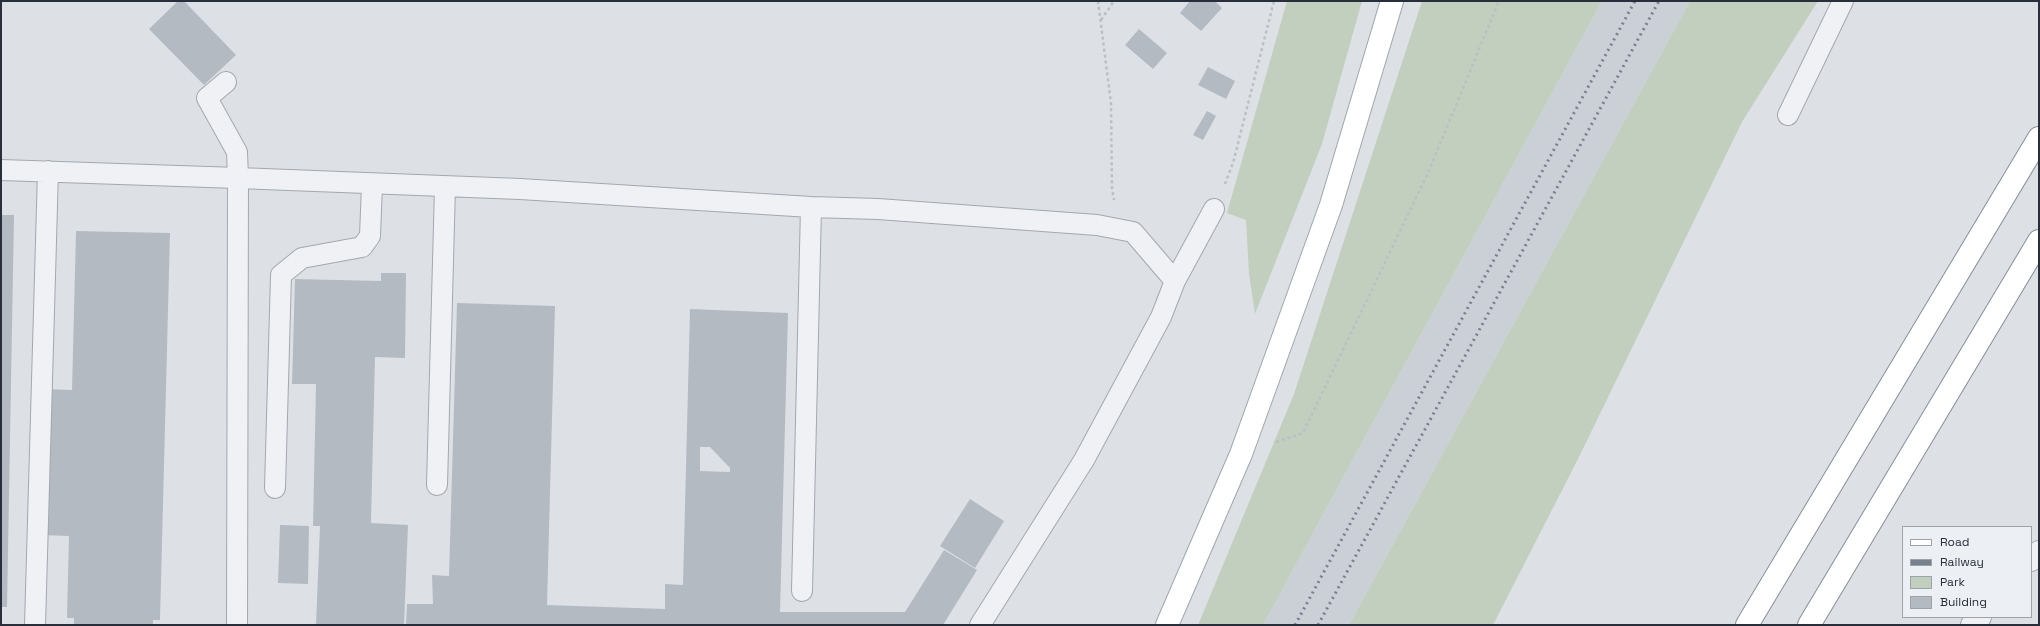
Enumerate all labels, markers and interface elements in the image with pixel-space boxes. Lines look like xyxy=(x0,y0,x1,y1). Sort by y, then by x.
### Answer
legend xyxy=(1902,526,2032,618)
text: Road xyxy=(1940,534,1969,550)
text: Railway xyxy=(1940,554,1984,570)
text: Park xyxy=(1940,574,1965,590)
text: Building xyxy=(1940,594,1987,610)

